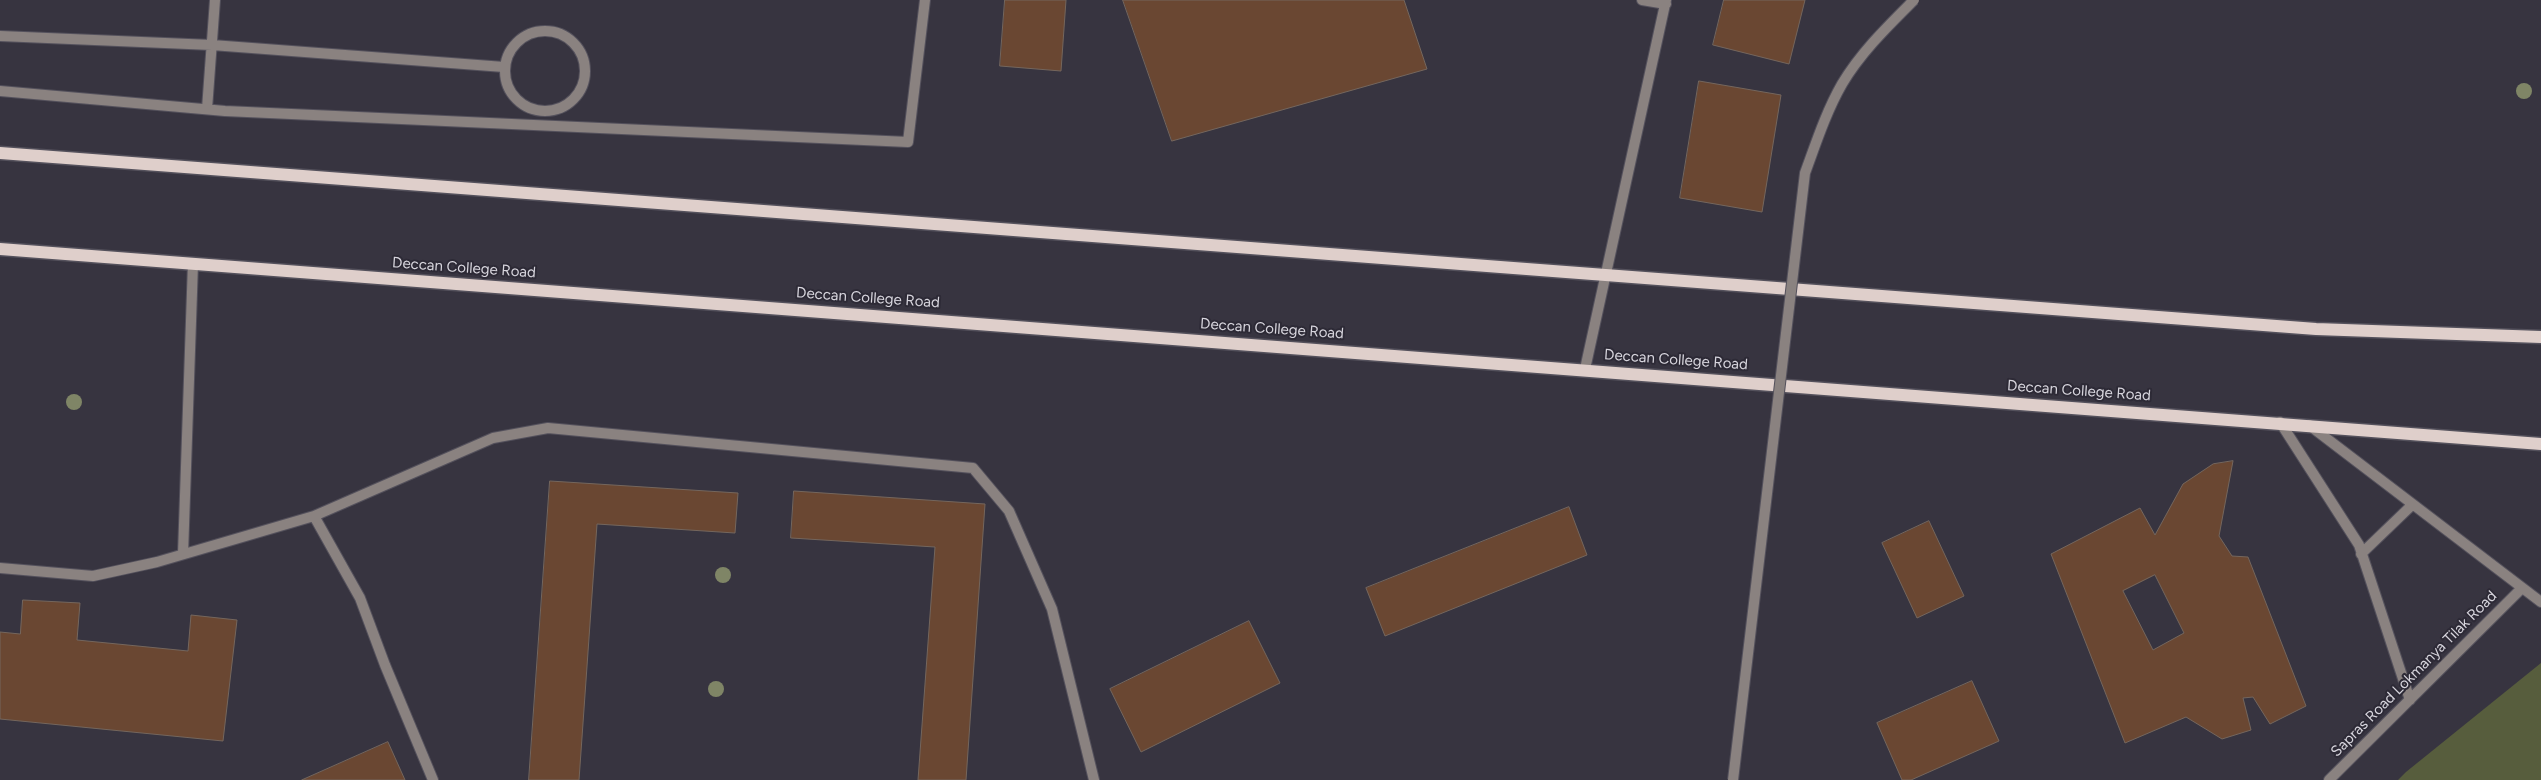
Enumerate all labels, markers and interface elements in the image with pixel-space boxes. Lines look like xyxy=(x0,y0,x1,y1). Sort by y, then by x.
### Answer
street label: Deccan College Road xyxy=(392,254,536,282)
street label: Deccan College Road xyxy=(796,284,940,312)
street label: Deccan College Road xyxy=(1200,315,1344,343)
street label: Deccan College Road xyxy=(1604,346,1748,374)
street label: Deccan College Road xyxy=(2007,377,2151,405)
street label: Sapras Road Lokmanya Tilak Road xyxy=(2327,587,2501,761)

